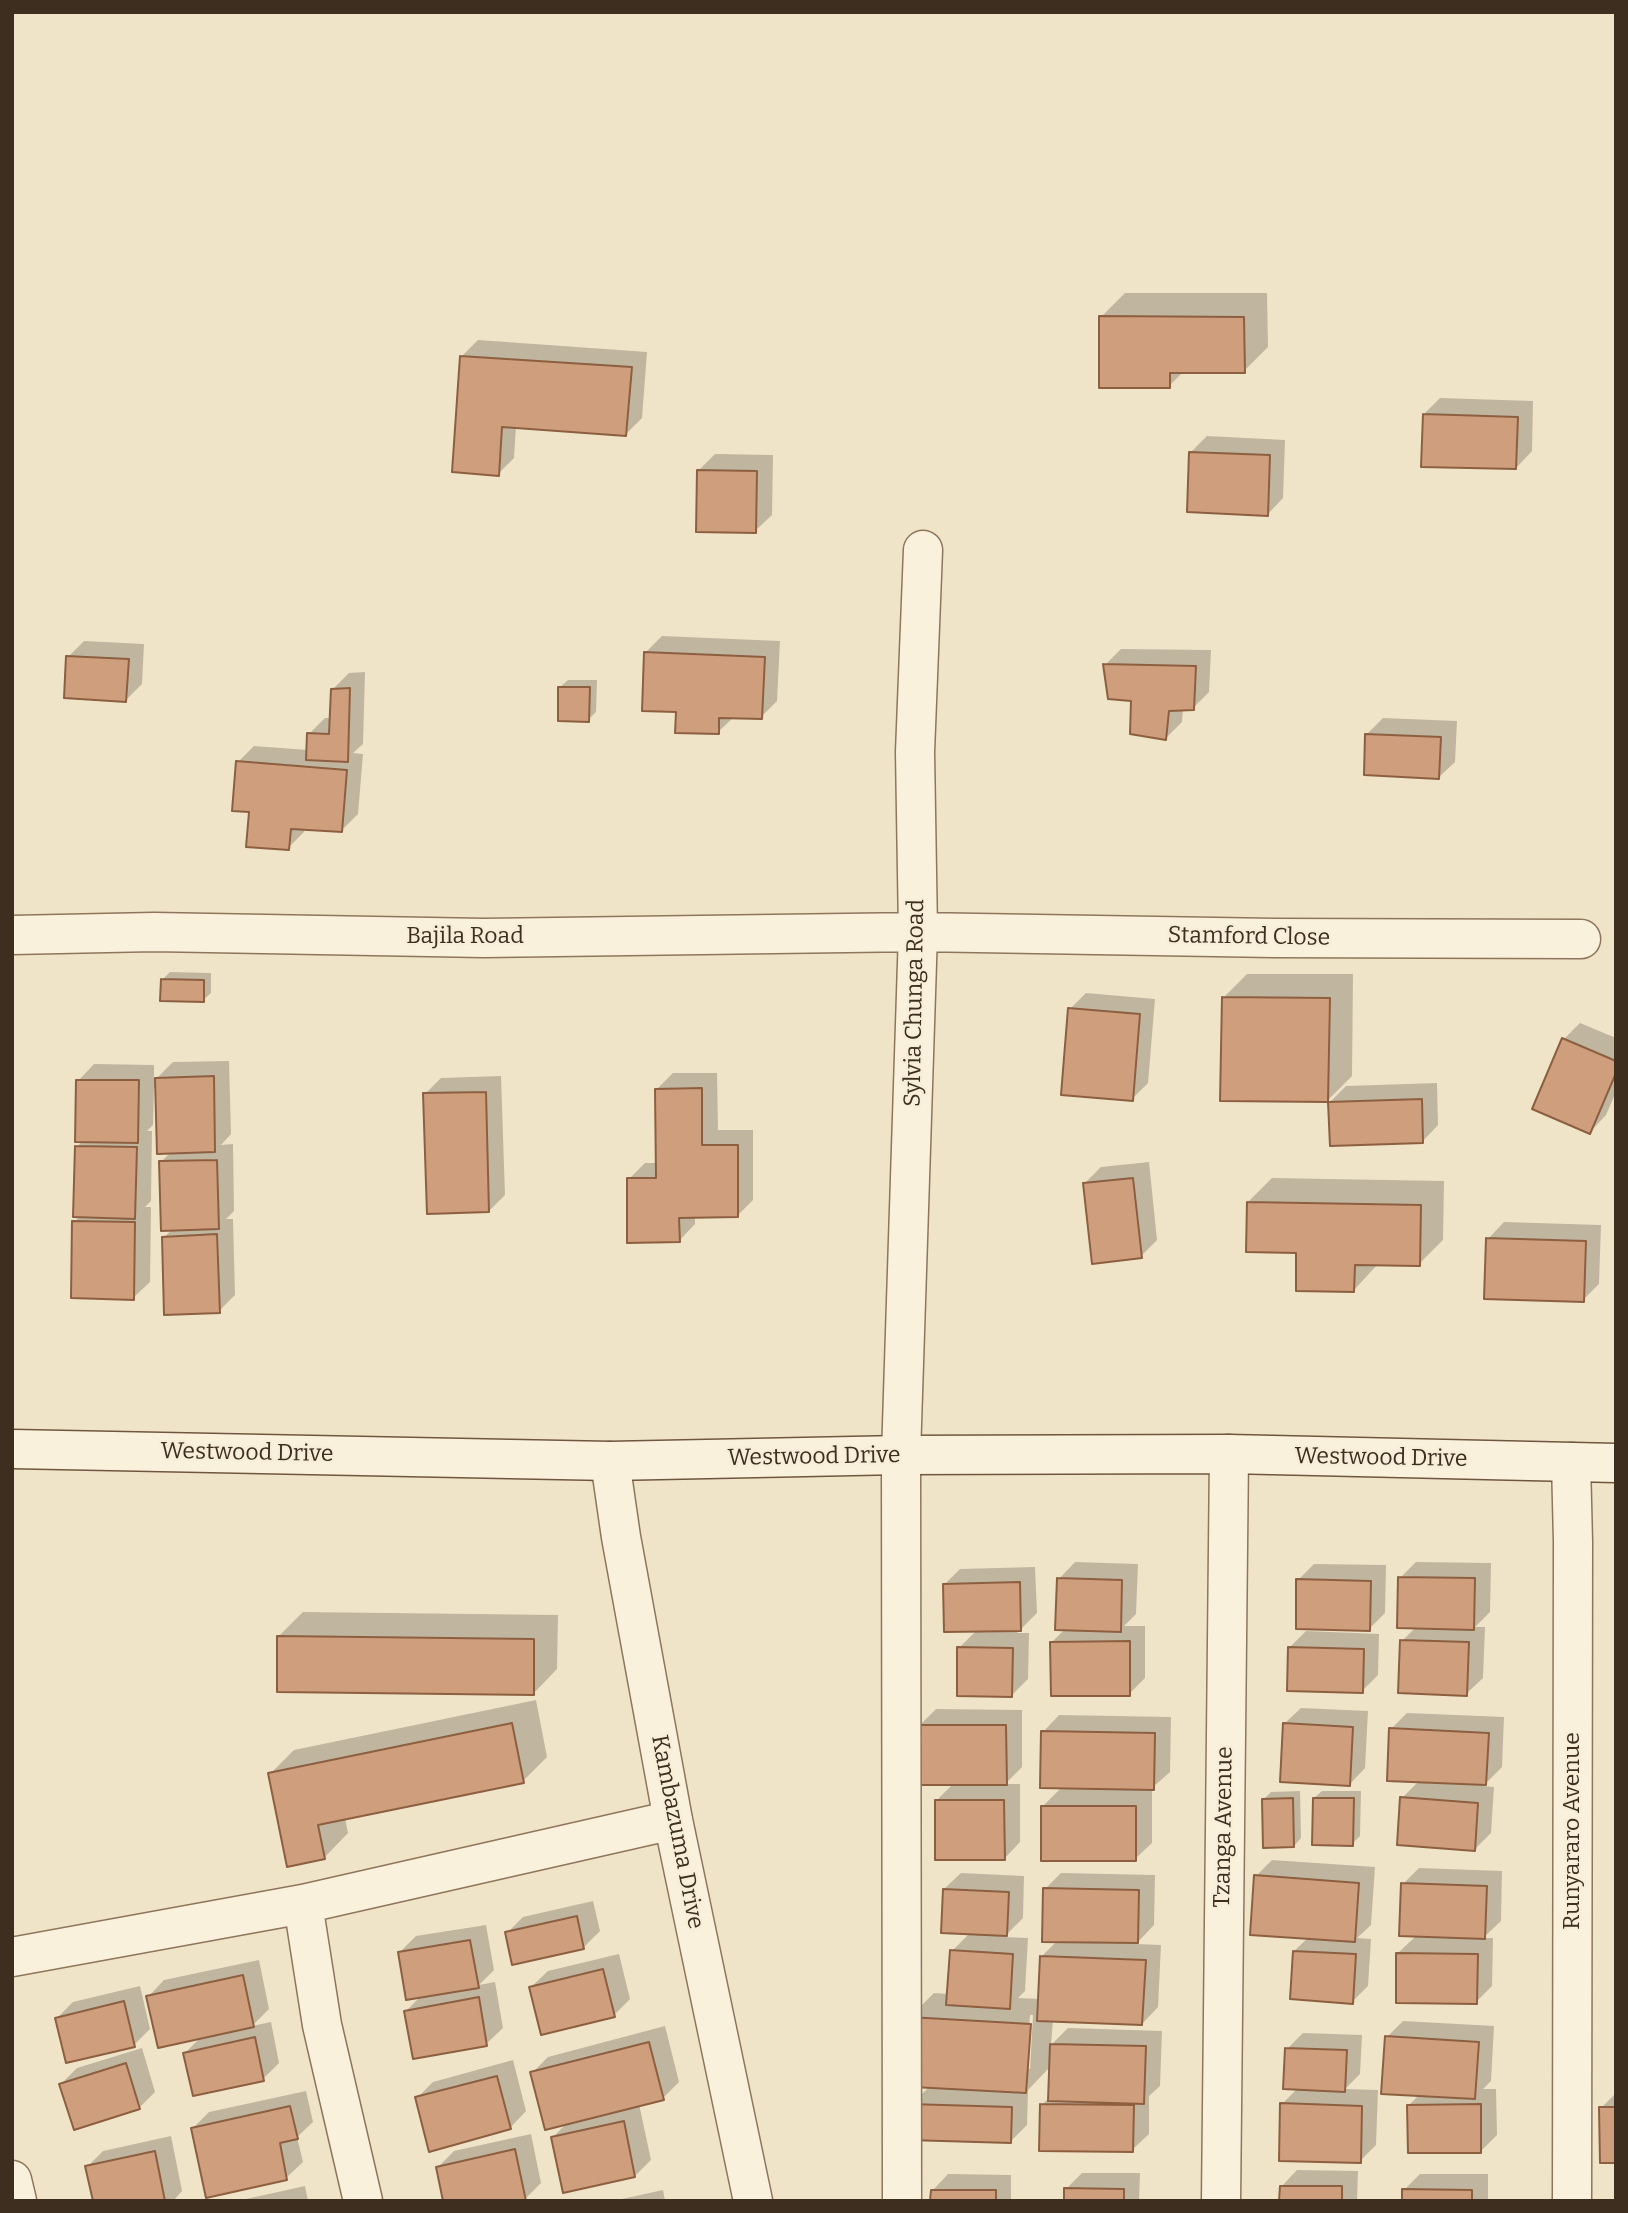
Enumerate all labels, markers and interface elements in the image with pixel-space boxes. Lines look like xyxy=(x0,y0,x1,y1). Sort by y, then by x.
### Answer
street label: Sylvia Chunga Road xyxy=(899,899,931,1107)
street label: Stamford Close xyxy=(1167,922,1331,952)
street label: Bajila Road xyxy=(406,923,524,951)
street label: Westwood Drive xyxy=(160,1438,334,1468)
street label: Westwood Drive xyxy=(727,1442,901,1472)
street label: Westwood Drive xyxy=(1294,1443,1468,1473)
street label: Runyararo Avenue xyxy=(1559,1732,1587,1930)
street label: Kambazuma Drive xyxy=(645,1733,709,1931)
street label: Tzanga Avenue xyxy=(1209,1746,1239,1908)

